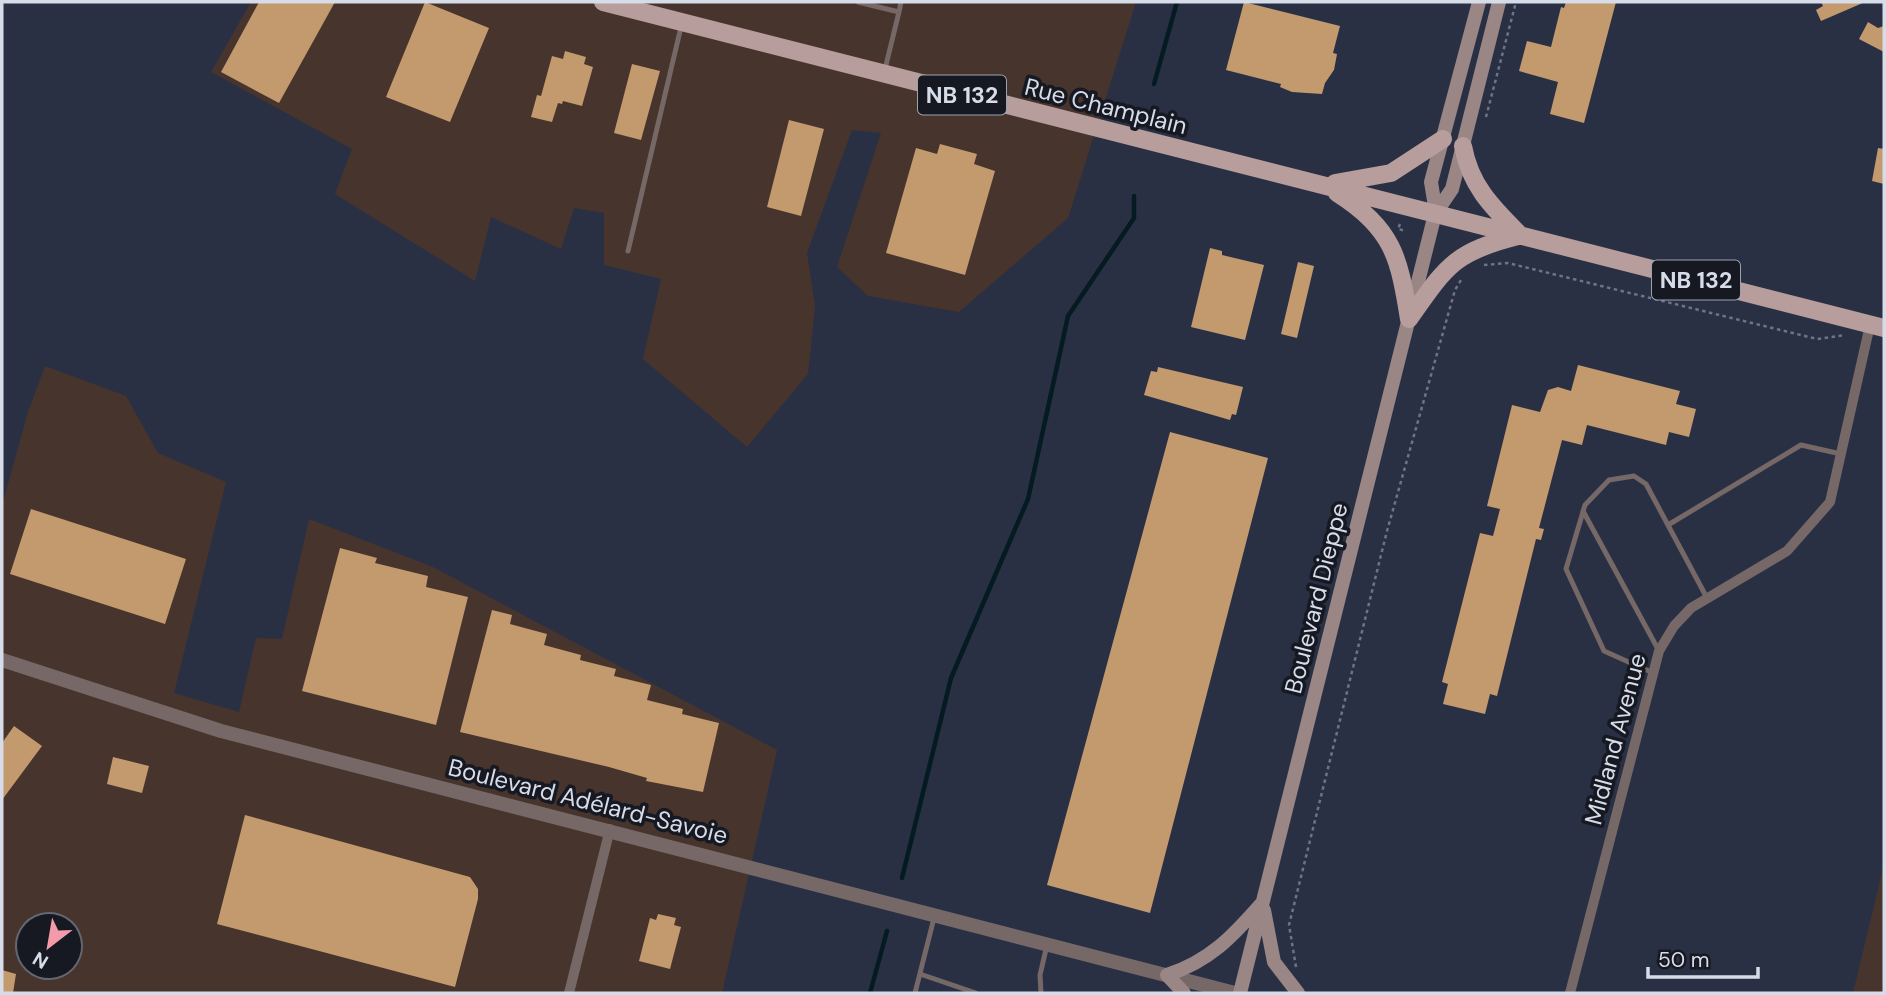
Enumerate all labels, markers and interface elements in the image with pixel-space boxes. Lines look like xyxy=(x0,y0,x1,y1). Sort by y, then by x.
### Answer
street label: Rue Champlain xyxy=(1021,71,1191,141)
road number: NB 132 xyxy=(918,76,1006,114)
road number: NB 132 xyxy=(1652,260,1740,300)
street label: Boulevard Dieppe xyxy=(1277,499,1355,697)
street label: Midland Avenue xyxy=(1577,650,1653,828)
street label: Boulevard Adélard-Savoie xyxy=(445,751,731,851)
north arrow xyxy=(14,911,84,981)
scale bar xyxy=(1648,936,1758,980)
text: N xyxy=(28,946,53,974)
text: 50 m xyxy=(1658,946,1709,974)

